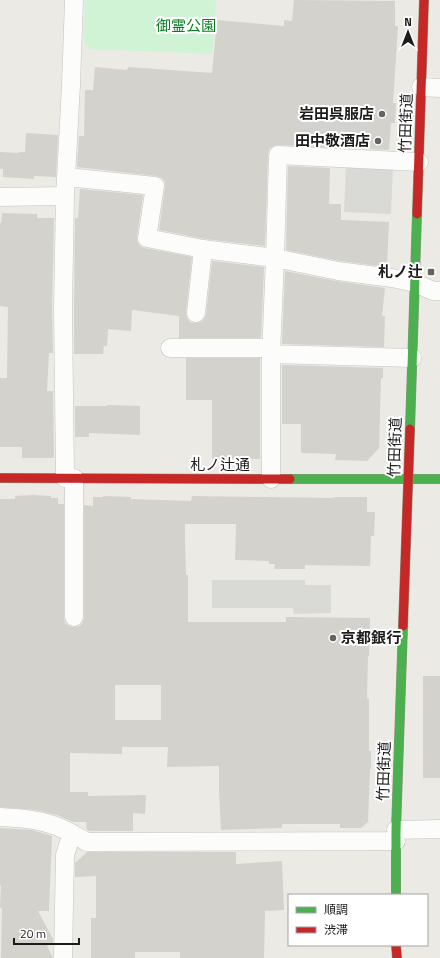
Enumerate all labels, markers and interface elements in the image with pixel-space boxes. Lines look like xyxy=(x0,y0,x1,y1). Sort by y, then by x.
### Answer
north arrow xyxy=(388,12,428,52)
park label: 御霊公園 xyxy=(156,14,216,37)
text: N xyxy=(404,14,412,30)
street label: 竹田街道 xyxy=(393,93,418,153)
place label: 岩田呉服店 xyxy=(299,102,374,125)
marker: 岩田呉服店 xyxy=(377,109,387,119)
place label: 田中敬酒店 xyxy=(295,129,370,152)
marker: 田中敬酒店 xyxy=(373,136,383,146)
place label: 札ノ辻 xyxy=(378,260,423,283)
marker: 札ノ辻 xyxy=(426,267,436,277)
street label: 竹田街道 xyxy=(382,417,407,477)
street label: 札ノ辻通 xyxy=(190,453,250,476)
place label: 京都銀行 xyxy=(341,626,401,649)
marker: 京都銀行 xyxy=(328,633,338,643)
street label: 竹田街道 xyxy=(371,741,396,801)
legend xyxy=(288,894,428,946)
text: 順調 xyxy=(324,900,348,919)
scale bar xyxy=(14,920,79,946)
text: 渋滞 xyxy=(324,920,348,939)
text: 20 m xyxy=(20,924,46,943)

